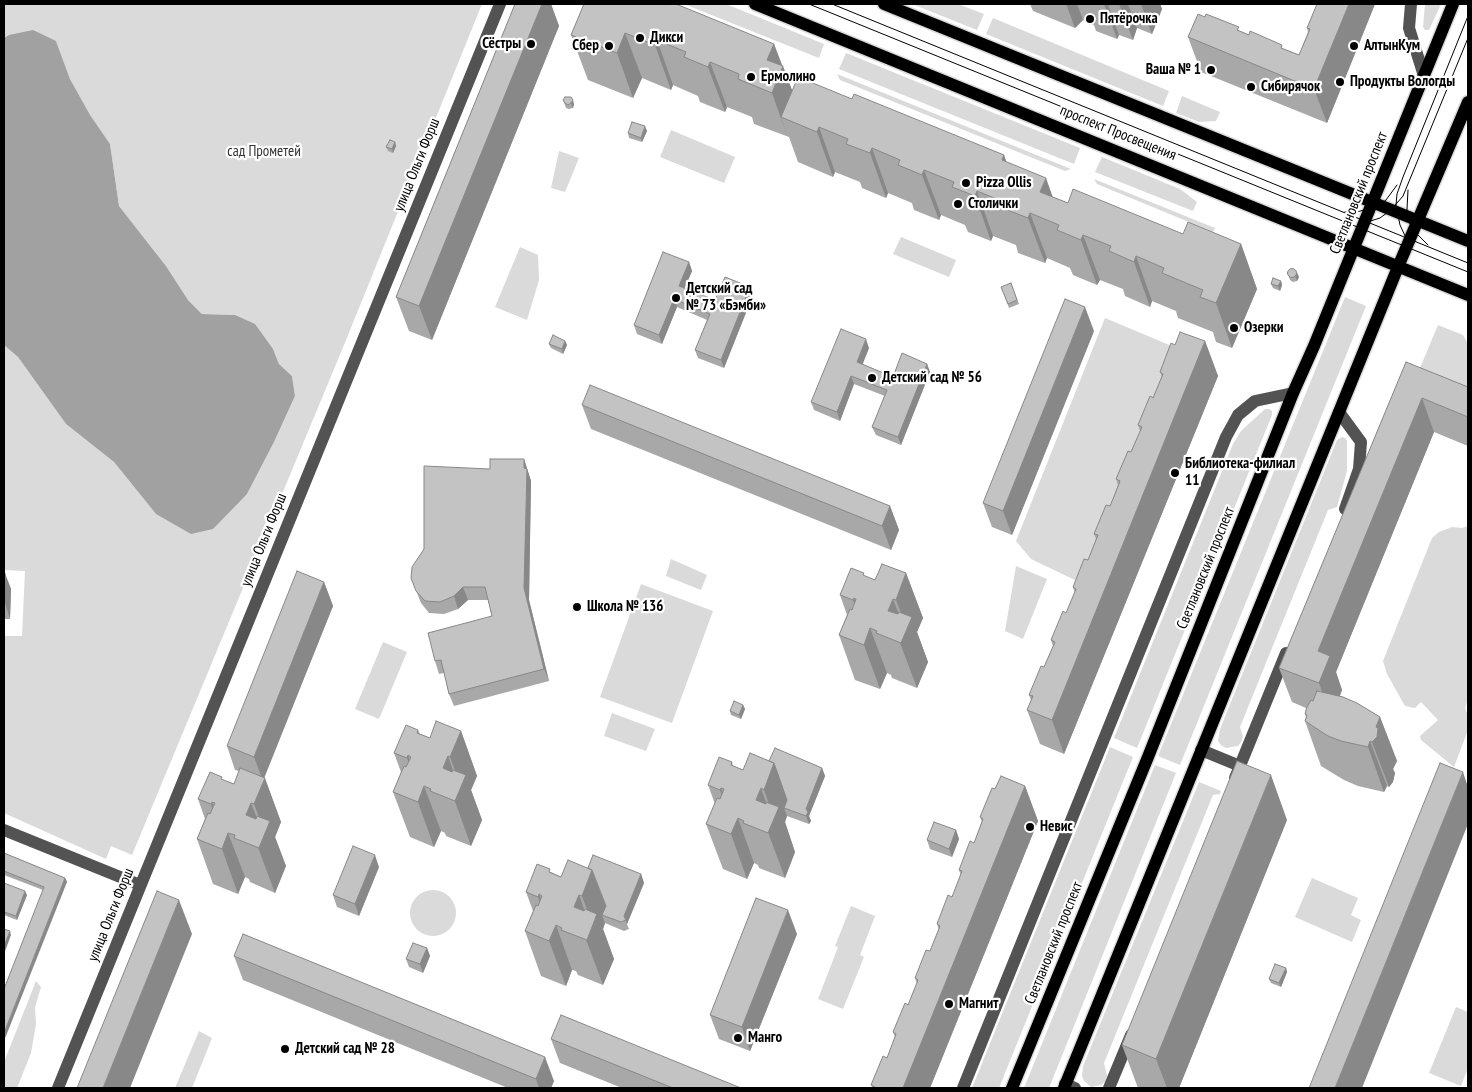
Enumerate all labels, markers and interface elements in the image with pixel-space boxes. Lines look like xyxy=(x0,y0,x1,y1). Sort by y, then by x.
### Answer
place label: Пятёрочка xyxy=(1100,10,1158,28)
marker: Пятёрочка xyxy=(1084,13,1096,25)
place label: Дикси xyxy=(650,29,683,47)
marker: Дикси xyxy=(634,32,646,44)
place label: Сёстры xyxy=(482,35,521,53)
place label: Сбер xyxy=(572,37,599,55)
place label: АлтынКум xyxy=(1364,37,1420,55)
marker: Сёстры xyxy=(525,38,537,50)
marker: Сбер xyxy=(603,40,615,52)
marker: АлтынКум xyxy=(1348,40,1360,52)
place label: Ваша № 1 xyxy=(1146,61,1201,79)
marker: Ваша № 1 xyxy=(1205,64,1217,76)
place label: Ермолино xyxy=(761,68,816,86)
marker: Ермолино xyxy=(745,71,757,83)
place label: Продукты Вологды xyxy=(1350,73,1455,91)
marker: Продукты Вологды xyxy=(1334,76,1346,88)
place label: Сибирячок xyxy=(1261,78,1320,96)
marker: Сибирячок xyxy=(1245,81,1257,93)
street label: проспект Просвещения xyxy=(1057,101,1179,165)
street label: улица Ольги Форш xyxy=(390,116,444,214)
street label: Светлановский проспект xyxy=(1326,129,1392,257)
park label: сад Прометей xyxy=(227,143,301,161)
place label: Pizza Ollis xyxy=(976,174,1031,192)
marker: Pizza Ollis xyxy=(960,177,972,189)
place label: Столички xyxy=(968,195,1018,213)
marker: Столички xyxy=(952,198,964,210)
place label: Детский сад № 73 «Бэмби» xyxy=(686,280,766,315)
marker: Детский сад № 73 «Бэмби» xyxy=(670,292,682,304)
place label: Озерки xyxy=(1244,319,1284,337)
marker: Озерки xyxy=(1228,322,1240,334)
place label: Детский сад № 56 xyxy=(882,369,982,387)
marker: Детский сад № 56 xyxy=(866,372,878,384)
place label: Библиотека-филиал 11 xyxy=(1185,455,1295,490)
marker: Библиотека-филиал 11 xyxy=(1169,467,1181,479)
street label: улица Ольги Форш xyxy=(237,491,291,589)
street label: Светлановский проспект xyxy=(1173,504,1239,632)
place label: Школа № 136 xyxy=(587,598,663,616)
marker: Школа № 136 xyxy=(571,601,583,613)
place label: Невис xyxy=(1040,818,1073,836)
marker: Невис xyxy=(1024,821,1036,833)
street label: улица Ольги Форш xyxy=(84,866,138,964)
street label: Светлановский проспект xyxy=(1021,879,1087,1007)
place label: Магнит xyxy=(959,995,998,1013)
marker: Магнит xyxy=(943,998,955,1010)
place label: Манго xyxy=(748,1029,782,1047)
marker: Манго xyxy=(732,1032,744,1044)
place label: Детский сад № 28 xyxy=(295,1040,395,1058)
marker: Детский сад № 28 xyxy=(279,1043,291,1055)

